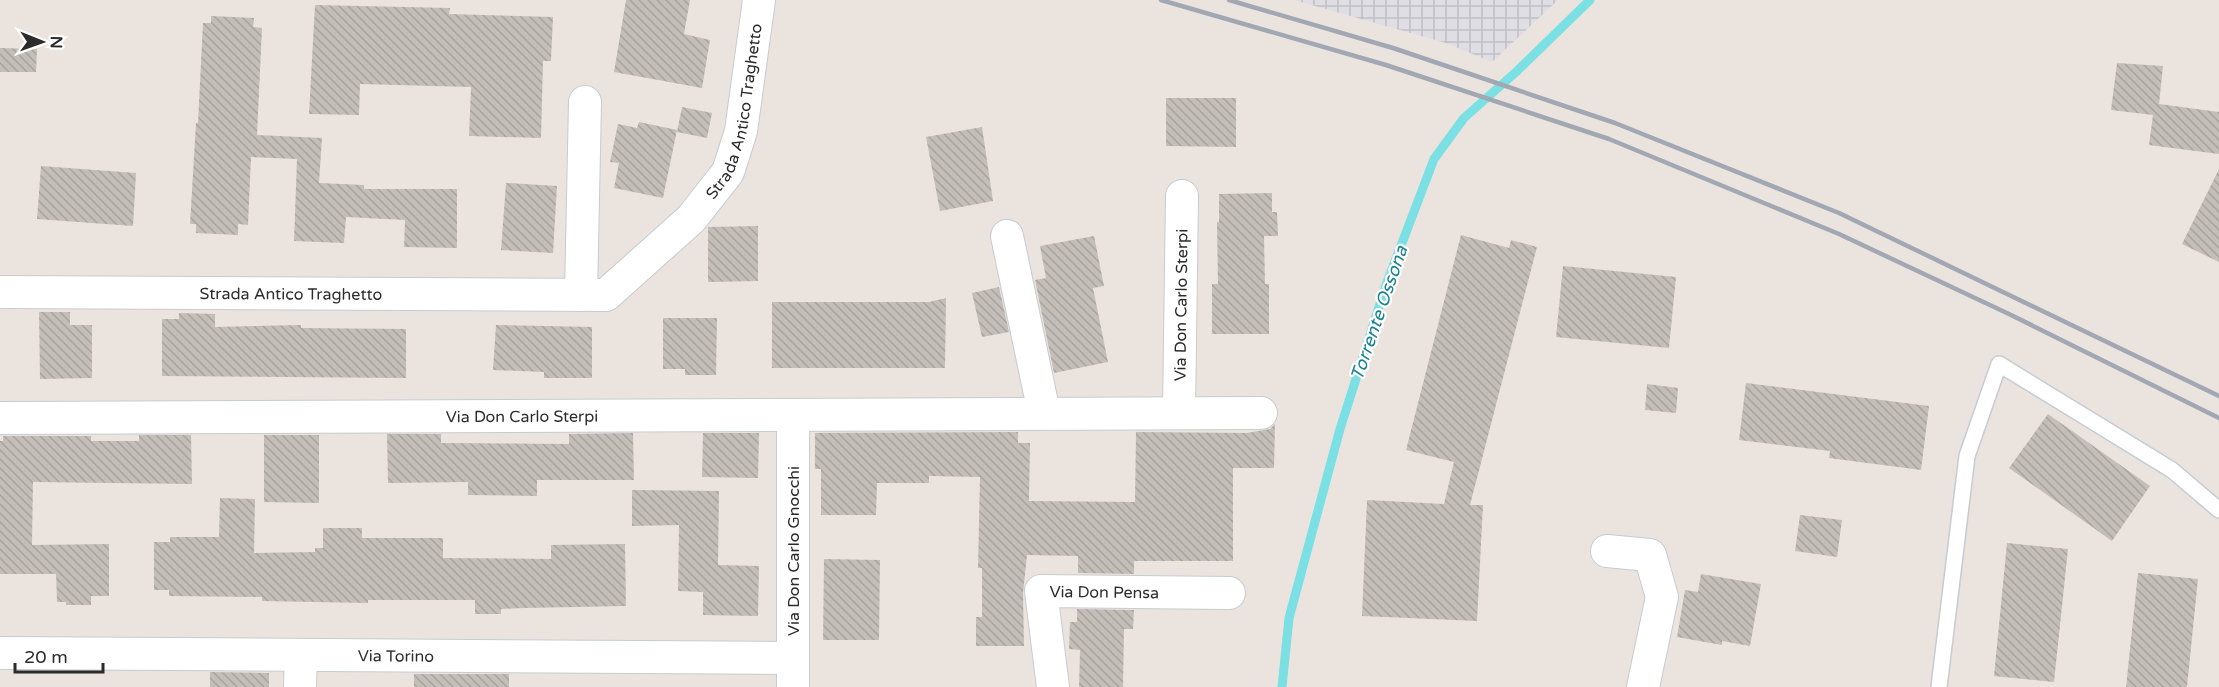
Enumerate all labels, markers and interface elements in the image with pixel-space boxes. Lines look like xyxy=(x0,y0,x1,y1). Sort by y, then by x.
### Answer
north arrow xyxy=(12,12,72,72)
street label: Strada Antico Traghetto xyxy=(702,22,767,203)
text: N xyxy=(46,36,66,49)
street label: Via Don Carlo Sterpi xyxy=(1170,229,1193,381)
water label: Torrente Ossona xyxy=(1346,242,1413,383)
street label: Strada Antico Traghetto xyxy=(200,284,382,305)
street label: Via Don Carlo Sterpi xyxy=(446,407,598,427)
street label: Via Don Carlo Gnocchi xyxy=(784,466,804,636)
street label: Via Don Pensa xyxy=(1049,582,1159,603)
scale bar xyxy=(15,636,104,674)
text: 20 m xyxy=(24,646,68,668)
street label: Via Torino xyxy=(358,646,434,667)

